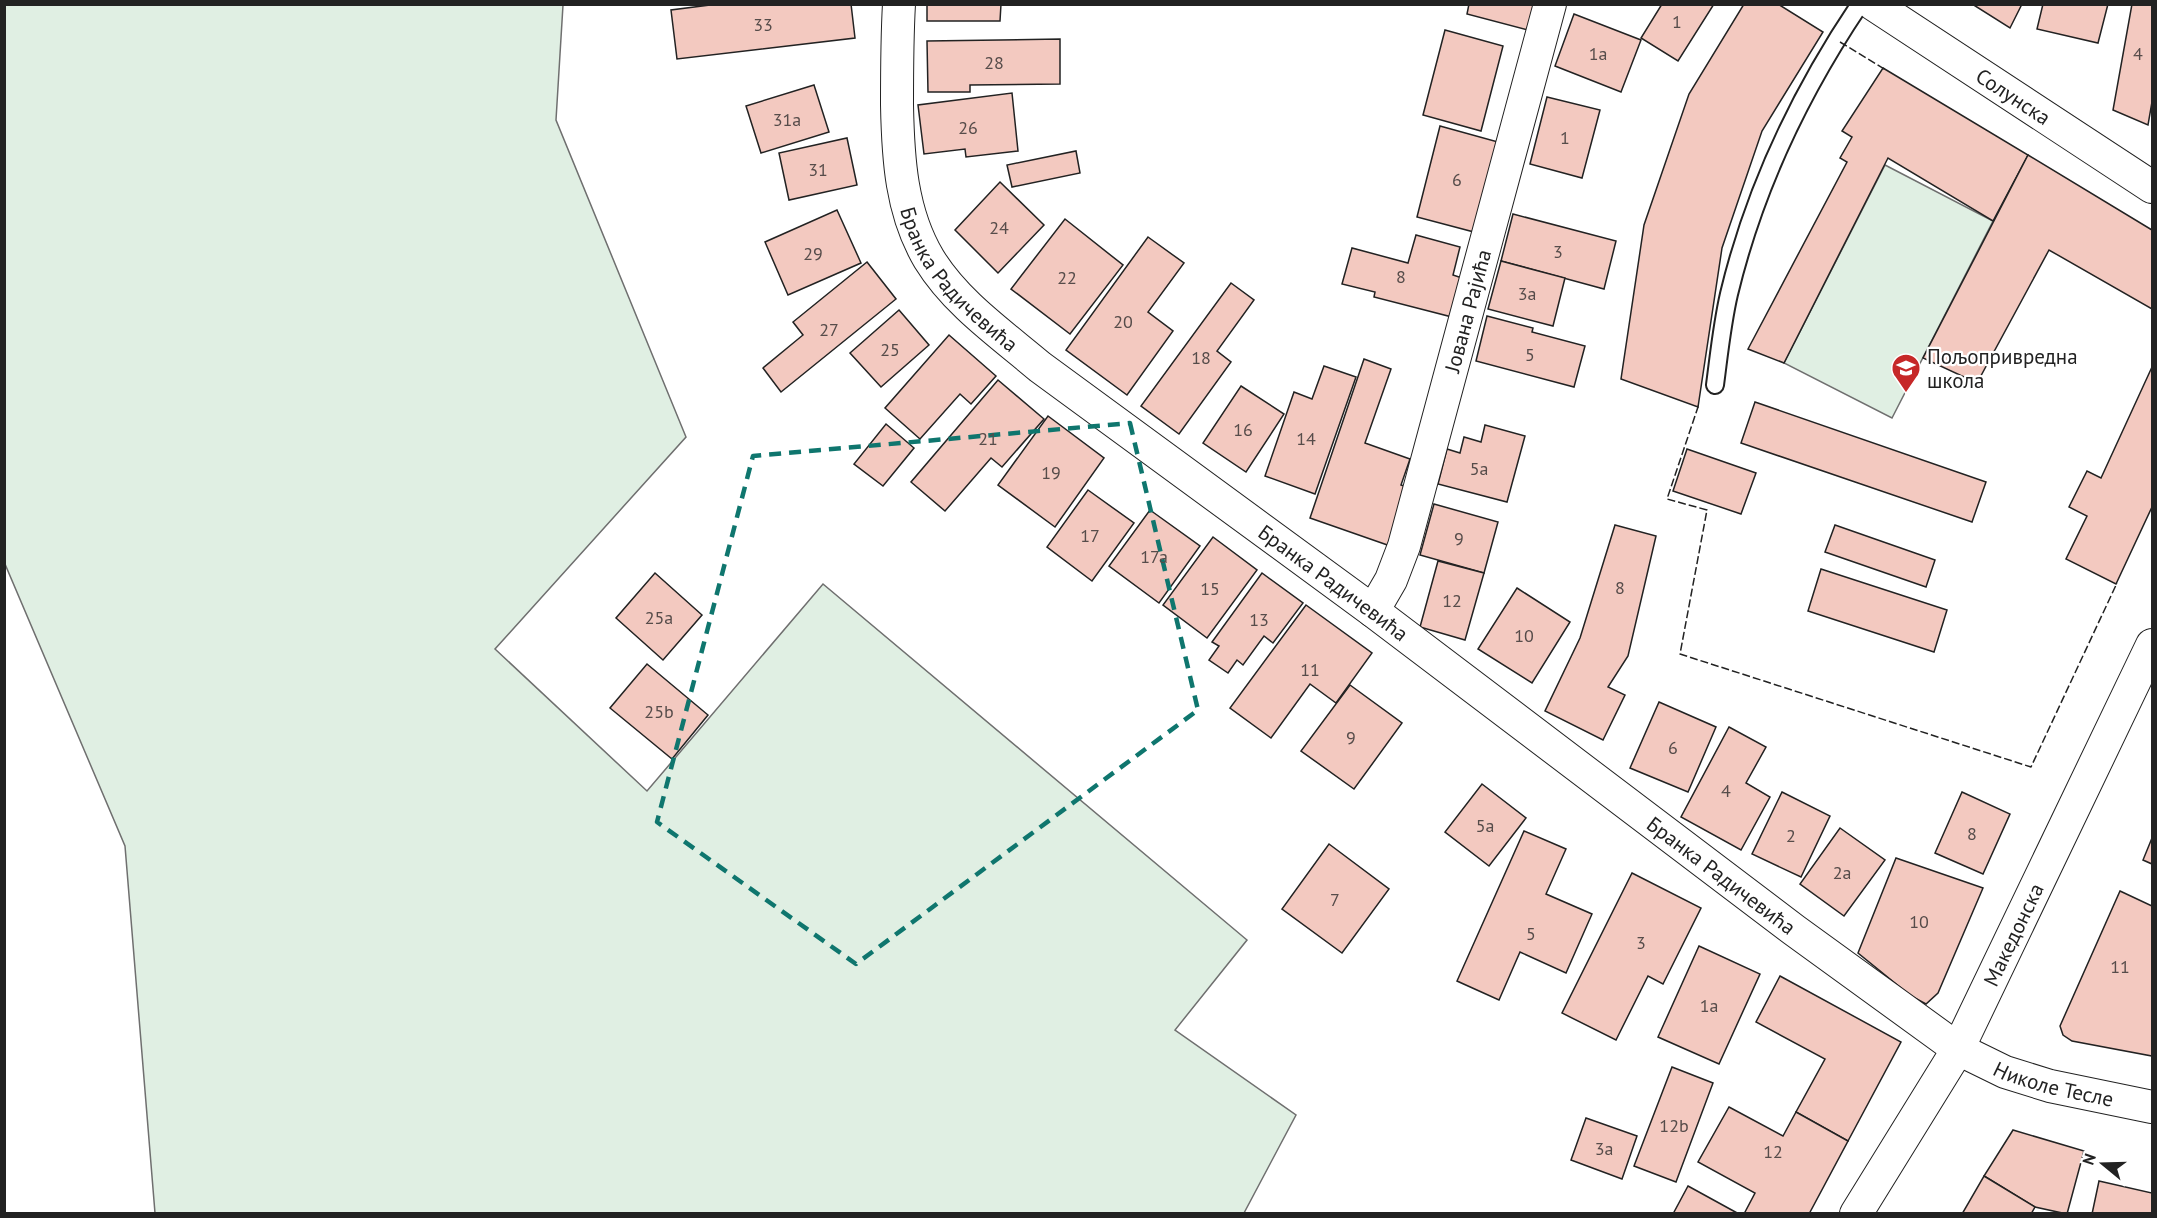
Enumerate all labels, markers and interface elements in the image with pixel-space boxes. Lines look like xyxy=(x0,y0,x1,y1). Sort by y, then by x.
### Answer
house number: 1 xyxy=(1672,10,1682,33)
house number: 33 xyxy=(753,13,773,36)
house number: 1a xyxy=(1589,42,1607,65)
house number: 4 xyxy=(2133,42,2143,65)
house number: 28 xyxy=(984,51,1004,74)
street label: Солунска xyxy=(1971,62,2056,130)
house number: 31a xyxy=(773,108,801,131)
house number: 26 xyxy=(958,116,978,139)
house number: 1 xyxy=(1560,126,1570,149)
house number: 31 xyxy=(808,158,828,181)
house number: 6 xyxy=(1452,168,1462,191)
street label: Бранка Радичевића xyxy=(895,203,1024,357)
house number: 24 xyxy=(989,216,1009,239)
house number: 3 xyxy=(1553,240,1563,263)
house number: 29 xyxy=(803,242,823,265)
street label: Јована Рајића xyxy=(1438,246,1497,376)
house number: 8 xyxy=(1396,265,1406,288)
house number: 22 xyxy=(1057,266,1077,289)
house number: 3a xyxy=(1518,282,1536,305)
house number: 20 xyxy=(1113,310,1133,333)
house number: 27 xyxy=(819,318,839,341)
house number: 25 xyxy=(880,338,900,361)
house number: 5 xyxy=(1525,343,1535,366)
place label: Пољопривредна школа xyxy=(1927,343,2078,394)
house number: 18 xyxy=(1191,346,1211,369)
school or university icon: Пољопривредна школа xyxy=(1890,352,1922,394)
house number: 16 xyxy=(1233,418,1253,441)
house number: 21 xyxy=(978,427,998,450)
house number: 14 xyxy=(1296,427,1316,450)
house number: 5a xyxy=(1470,457,1488,480)
house number: 19 xyxy=(1041,461,1061,484)
street label: Бранка Радичевића xyxy=(1253,518,1414,647)
house number: 17 xyxy=(1080,524,1100,547)
house number: 9 xyxy=(1454,527,1464,550)
house number: 17a xyxy=(1140,545,1168,568)
house number: 8 xyxy=(1615,576,1625,599)
house number: 15 xyxy=(1200,577,1220,600)
house number: 12 xyxy=(1442,589,1462,612)
house number: 25a xyxy=(645,606,673,629)
house number: 13 xyxy=(1249,608,1269,631)
house number: 10 xyxy=(1514,624,1534,647)
house number: 11 xyxy=(1300,658,1320,681)
house number: 25b xyxy=(644,700,674,723)
house number: 9 xyxy=(1346,726,1356,749)
house number: 6 xyxy=(1668,736,1678,759)
house number: 4 xyxy=(1721,779,1731,802)
street label: Бранка Радичевића xyxy=(1642,810,1801,940)
house number: 5a xyxy=(1476,814,1494,837)
house number: 8 xyxy=(1967,822,1977,845)
house number: 2 xyxy=(1786,824,1796,847)
house number: 2a xyxy=(1833,861,1851,884)
street label: Македонска xyxy=(1977,879,2049,990)
house number: 7 xyxy=(1330,888,1340,911)
house number: 10 xyxy=(1909,910,1929,933)
house number: 5 xyxy=(1526,922,1536,945)
house number: 3 xyxy=(1636,931,1646,954)
house number: 11 xyxy=(2110,955,2130,978)
house number: 1a xyxy=(1700,994,1718,1017)
street label: Николе Тесле xyxy=(1989,1055,2116,1112)
house number: 12b xyxy=(1659,1114,1689,1137)
north arrow xyxy=(2073,1134,2133,1194)
house number: 3a xyxy=(1595,1137,1613,1160)
house number: 12 xyxy=(1763,1140,1783,1163)
text: N xyxy=(2078,1151,2100,1167)

